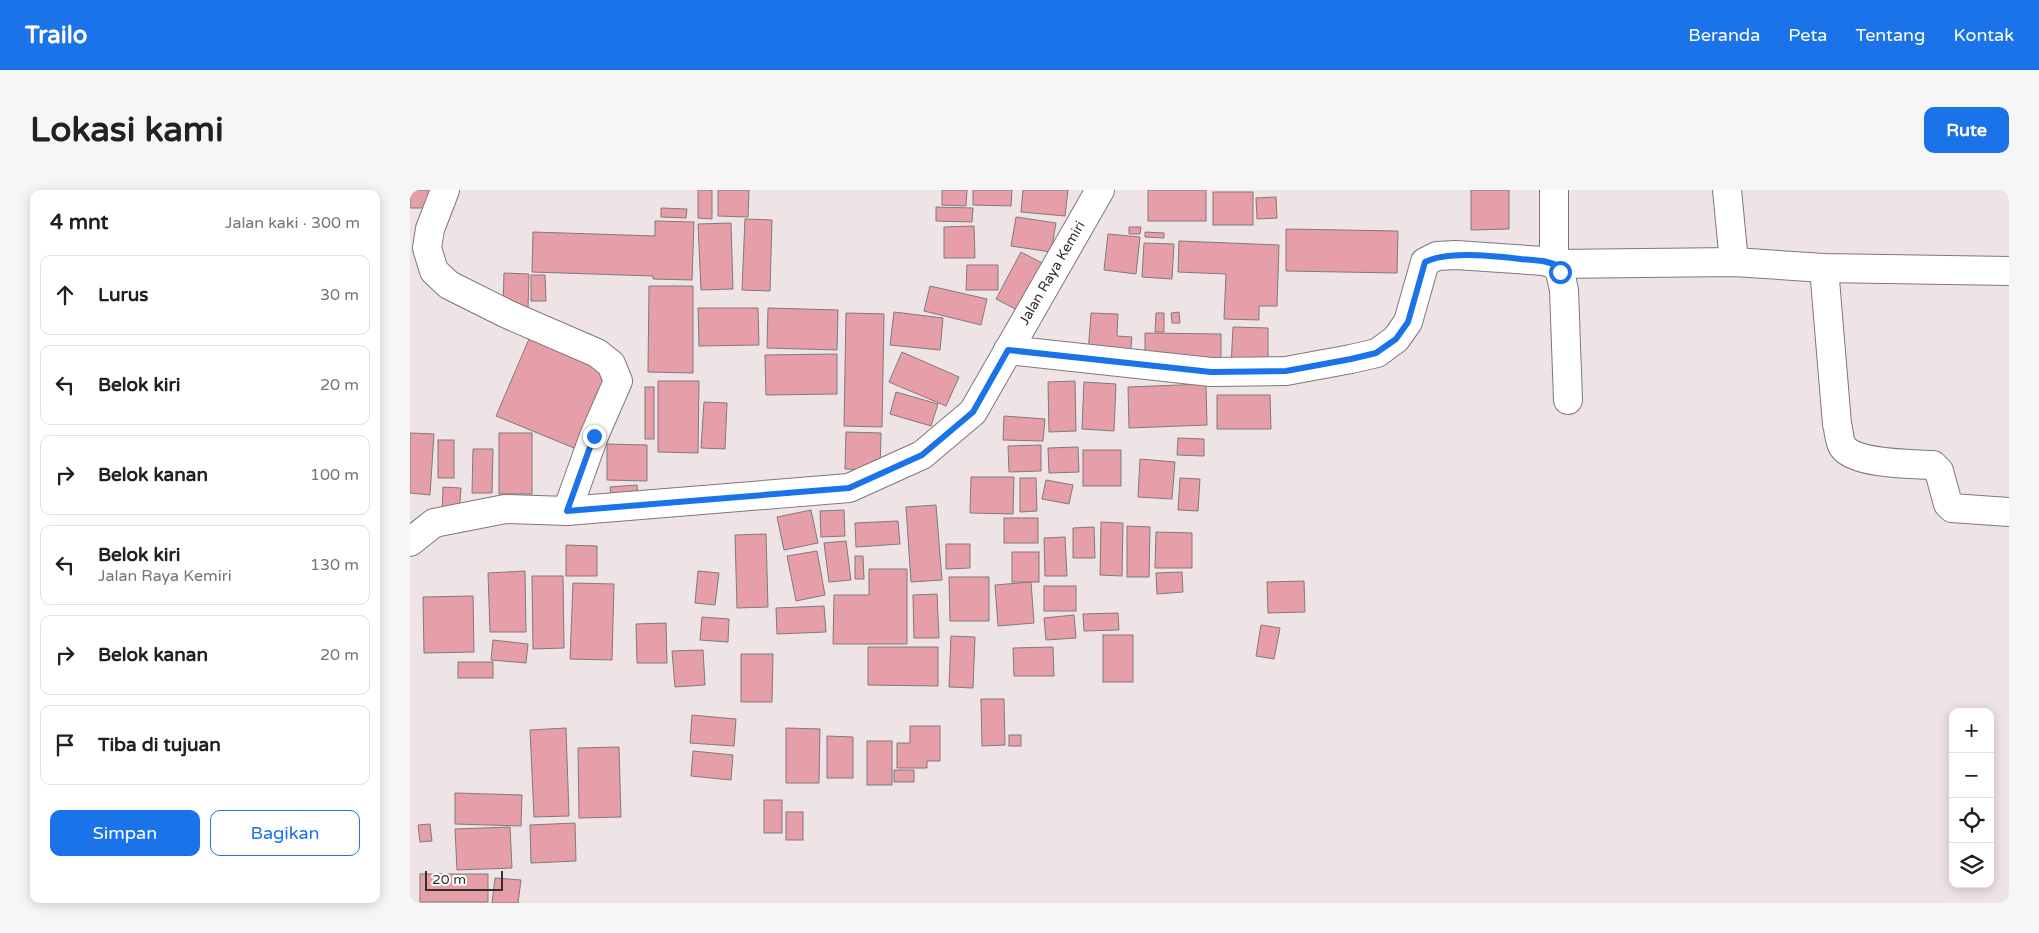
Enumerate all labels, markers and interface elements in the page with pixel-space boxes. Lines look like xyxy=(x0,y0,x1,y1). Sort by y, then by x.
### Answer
text: Trailo xyxy=(25,21,87,50)
text: Beranda xyxy=(1688,24,1760,46)
text: Peta xyxy=(1788,24,1827,46)
text: Tentang xyxy=(1855,24,1925,46)
text: Kontak xyxy=(1953,24,2014,46)
button: Rute xyxy=(1924,107,2009,153)
text: Lokasi kami xyxy=(30,109,224,151)
text: 4 mnt xyxy=(50,210,109,235)
text: Jalan kaki · 300 m xyxy=(225,213,360,233)
street label: Jalan Raya Kemiri xyxy=(1015,218,1089,328)
route start xyxy=(1549,261,1572,284)
icon: ahead xyxy=(51,281,79,309)
text: Lurus xyxy=(98,284,148,306)
text: 30 m xyxy=(320,285,359,305)
icon: left xyxy=(51,371,79,399)
text: Belok kiri xyxy=(98,374,181,396)
text: 20 m xyxy=(320,375,359,395)
route end xyxy=(583,425,606,448)
icon: right xyxy=(51,461,79,489)
text: Belok kanan xyxy=(98,464,208,486)
text: 100 m xyxy=(310,465,359,485)
text: Belok kiri xyxy=(98,544,181,566)
icon: left xyxy=(51,551,79,579)
text: 130 m xyxy=(310,555,359,575)
text: Jalan Raya Kemiri xyxy=(98,566,232,586)
icon: right xyxy=(51,641,79,669)
text: Belok kanan xyxy=(98,644,208,666)
text: 20 m xyxy=(320,645,359,665)
map controls xyxy=(1949,708,1994,888)
button: + xyxy=(1949,708,1994,753)
icon: arrive xyxy=(51,731,79,759)
text: Tiba di tujuan xyxy=(98,734,221,756)
button: − xyxy=(1949,753,1994,798)
button: locate xyxy=(1949,798,1994,843)
button: Simpan xyxy=(50,810,200,856)
button: Bagikan xyxy=(210,810,360,856)
button: layers xyxy=(1949,843,1994,888)
scale bar xyxy=(425,868,502,891)
text: 20 m xyxy=(432,871,466,888)

